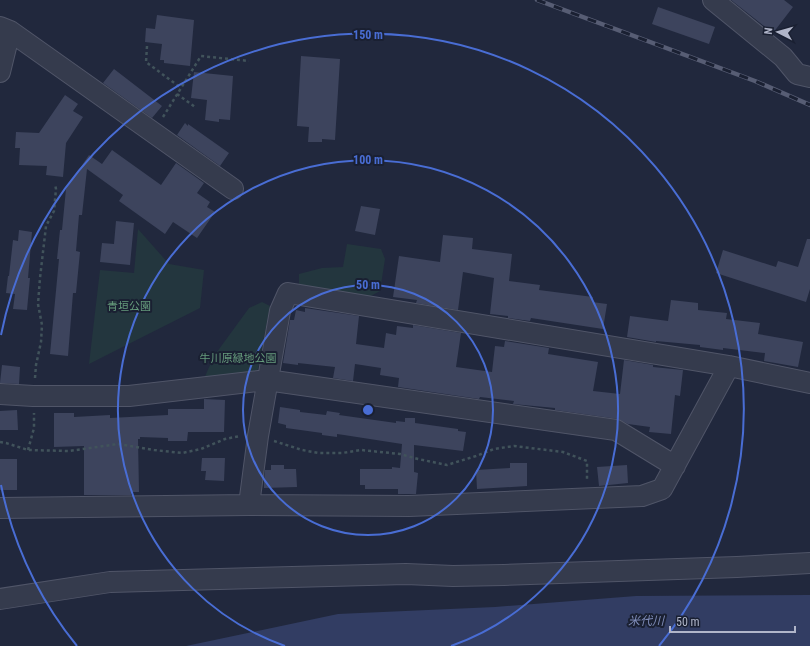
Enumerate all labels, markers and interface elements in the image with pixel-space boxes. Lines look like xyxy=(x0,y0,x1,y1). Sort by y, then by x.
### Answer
north arrow xyxy=(758,12,798,52)
text: N xyxy=(762,27,775,35)
text: 150 m xyxy=(353,28,383,42)
text: 100 m xyxy=(353,153,383,167)
text: 50 m xyxy=(356,278,380,292)
park label: 青垣公園 xyxy=(107,300,151,313)
park label: 牛川原緑地公園 xyxy=(200,352,277,365)
centre of rings xyxy=(361,403,375,417)
scale bar xyxy=(670,608,795,634)
water label: 米代川 xyxy=(628,614,666,628)
text: 50 m xyxy=(676,615,700,629)

